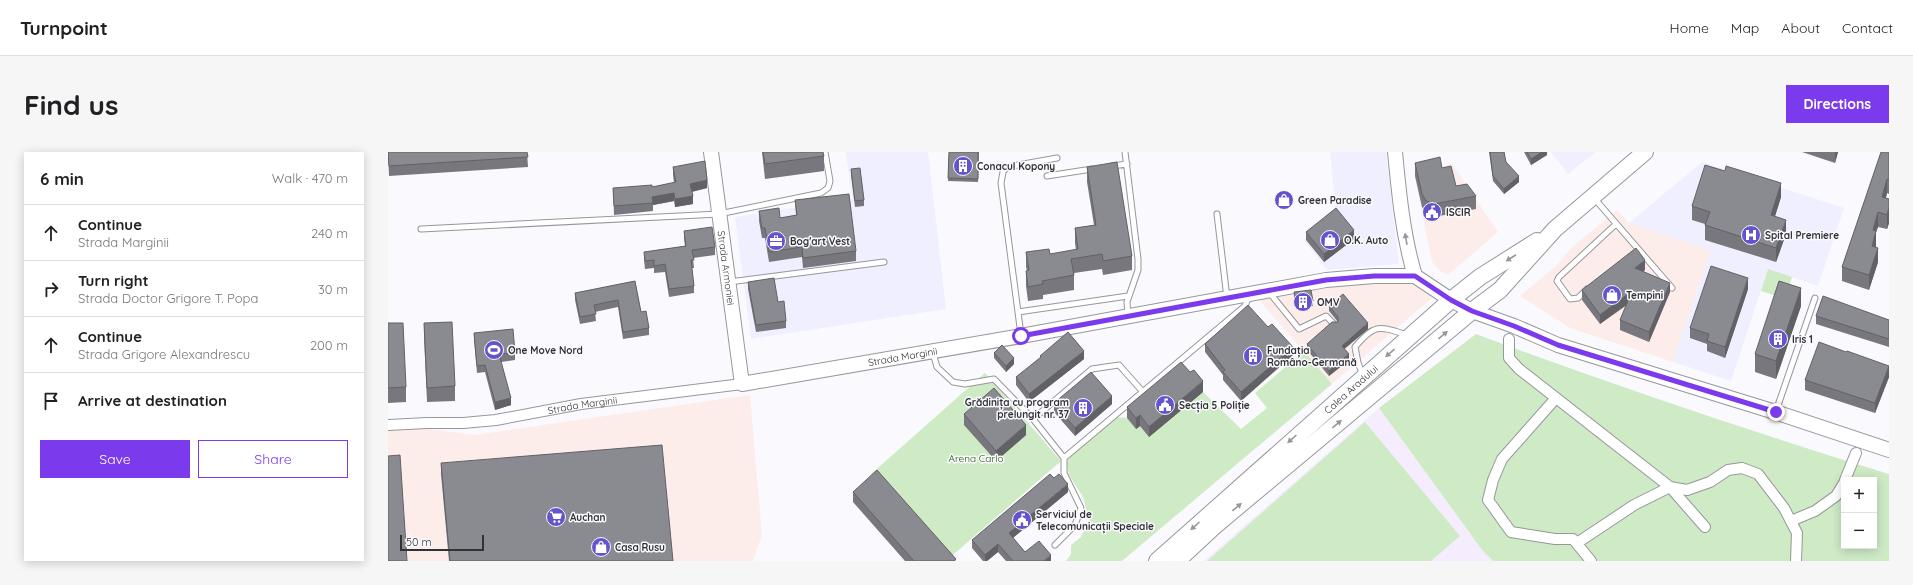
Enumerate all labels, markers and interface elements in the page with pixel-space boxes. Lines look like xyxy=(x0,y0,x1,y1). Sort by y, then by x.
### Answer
text: Turnpoint xyxy=(20,16,108,40)
text: Home xyxy=(1670,19,1709,37)
text: Map xyxy=(1731,19,1759,37)
text: About xyxy=(1781,19,1820,37)
text: Contact xyxy=(1842,19,1893,37)
button: Directions xyxy=(1786,85,1889,123)
text: Find us xyxy=(24,87,118,122)
building icon: Conacul Kopony xyxy=(952,155,974,177)
place label: Conacul Kopony xyxy=(977,160,1055,173)
text: 6 min xyxy=(40,168,84,189)
text: Walk · 470 m xyxy=(272,170,348,186)
shop icon: Green Paradise xyxy=(1273,189,1295,211)
place label: Green Paradise xyxy=(1298,194,1372,207)
public building icon: ISCIR xyxy=(1421,201,1443,223)
place label: ISCIR xyxy=(1446,206,1471,219)
text: Continue xyxy=(78,215,142,234)
icon: ahead xyxy=(40,222,62,244)
hospital icon: Spital Premiere xyxy=(1740,224,1762,246)
text: 240 m xyxy=(311,225,348,241)
shop icon: O.K. Auto xyxy=(1319,229,1341,251)
place label: Spital Premiere xyxy=(1765,229,1839,242)
street label: Strada Armoniei xyxy=(715,230,737,306)
office icon: Bog'art Vest xyxy=(765,230,787,252)
one-way arrow xyxy=(1402,233,1408,245)
text: Strada Marginii xyxy=(78,234,169,250)
place label: O.K. Auto xyxy=(1344,234,1388,247)
place label: Bog'art Vest xyxy=(790,235,850,248)
one-way arrow xyxy=(1505,254,1516,261)
text: Turn right xyxy=(78,271,149,290)
icon: right xyxy=(40,278,62,300)
text: 30 m xyxy=(318,281,348,297)
shop icon: Tempini xyxy=(1601,284,1623,306)
place label: Tempini xyxy=(1626,289,1663,302)
text: Strada Doctor Grigore T. Popa xyxy=(78,290,258,306)
building icon: OMV xyxy=(1292,291,1314,313)
place label: OMV xyxy=(1317,296,1340,309)
text: Continue xyxy=(78,327,142,346)
route start xyxy=(1012,327,1030,345)
building icon: Iris 1 xyxy=(1767,328,1789,350)
one-way arrow xyxy=(1438,331,1449,340)
place label: Iris 1 xyxy=(1792,333,1813,346)
icon: ahead xyxy=(40,334,62,356)
text: 200 m xyxy=(310,337,348,353)
sports icon: One Move Nord xyxy=(483,339,505,361)
place label: One Move Nord xyxy=(508,344,583,357)
place label: Fundația Româno-Germană xyxy=(1267,344,1357,369)
street label: Strada Marginii xyxy=(867,345,938,369)
building icon: Fundația Româno-Germană xyxy=(1242,345,1264,367)
text: Strada Grigore Alexandrescu xyxy=(78,346,250,362)
one-way arrow xyxy=(1384,349,1395,358)
street label: Calea Aradului xyxy=(1321,362,1381,417)
icon: arrive xyxy=(40,390,62,412)
text: Arrive at destination xyxy=(78,391,227,410)
street label: Strada Marginii xyxy=(547,394,618,417)
public building icon: Secția 5 Poliție xyxy=(1154,394,1176,416)
place label: Grădinița cu program prelungit nr. 37 xyxy=(965,396,1069,421)
building icon: Grădinița cu program prelungit nr. 37 xyxy=(1072,397,1094,419)
place label: Secția 5 Poliție xyxy=(1179,399,1250,413)
route end xyxy=(1767,403,1785,421)
one-way arrow xyxy=(1332,419,1343,428)
one-way arrow xyxy=(1287,435,1298,444)
button: Save xyxy=(40,440,190,478)
button: Share xyxy=(198,440,348,478)
park label: Arena Carlo xyxy=(949,452,1004,465)
map controls xyxy=(1841,477,1877,549)
button: + xyxy=(1841,477,1877,513)
one-way arrow xyxy=(1232,502,1243,511)
supermarket icon: Auchan xyxy=(545,506,567,528)
place label: Serviciul de Telecomunicații Speciale xyxy=(1036,508,1154,534)
public building icon: Serviciul de Telecomunicații Speciale xyxy=(1011,509,1033,531)
place label: Auchan xyxy=(570,511,605,524)
button: − xyxy=(1841,513,1877,549)
one-way arrow xyxy=(1190,521,1200,530)
scale bar xyxy=(400,533,484,552)
text: 50 m xyxy=(406,535,432,549)
shop icon: Casa Rusu xyxy=(590,536,612,558)
place label: Casa Rusu xyxy=(615,541,665,554)

